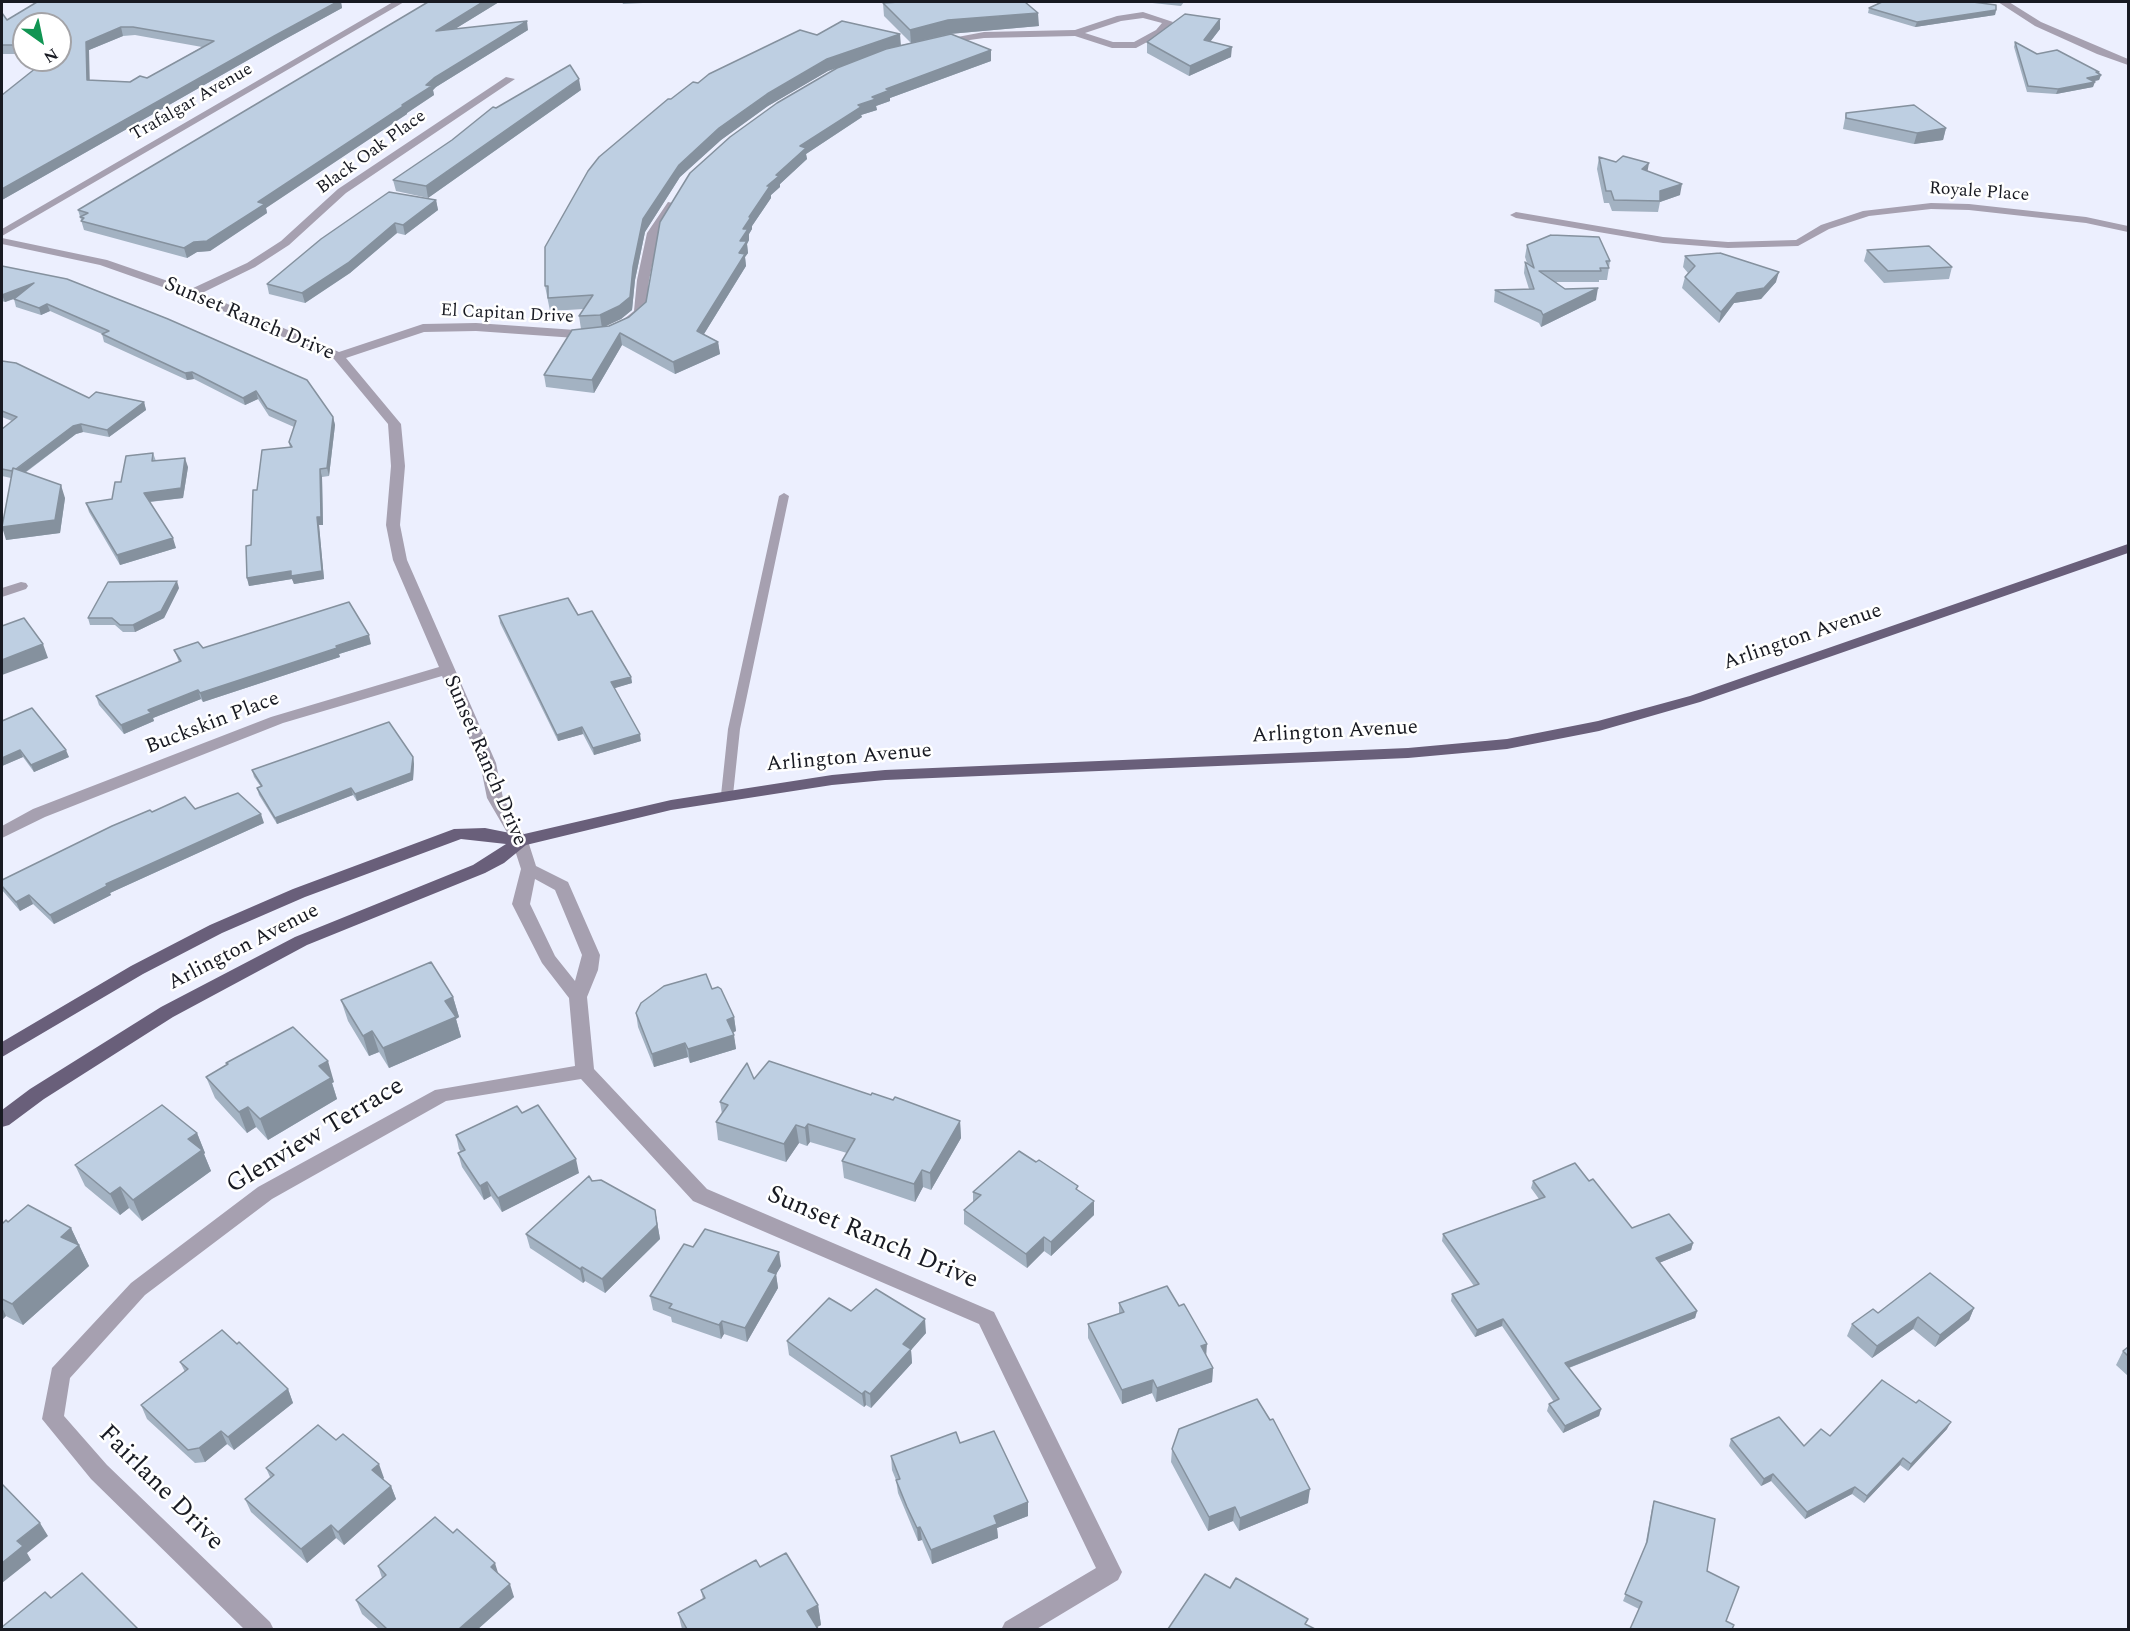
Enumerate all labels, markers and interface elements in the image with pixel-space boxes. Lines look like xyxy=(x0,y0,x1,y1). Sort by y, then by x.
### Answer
north arrow xyxy=(12,12,72,72)
text: N xyxy=(39,42,63,69)
street label: Trafalgar Avenue xyxy=(127,59,257,147)
street label: Black Oak Place xyxy=(313,106,431,200)
street label: Royale Place xyxy=(1928,179,2030,207)
street label: Sunset Ranch Drive xyxy=(160,273,338,367)
street label: El Capitan Drive xyxy=(440,301,574,329)
street label: Arlington Avenue xyxy=(1720,599,1886,677)
street label: Sunset Ranch Drive xyxy=(437,672,531,850)
street label: Buckskin Place xyxy=(142,687,284,761)
street label: Arlington Avenue xyxy=(1251,716,1419,750)
street label: Arlington Avenue xyxy=(765,739,933,779)
street label: Arlington Avenue xyxy=(164,899,324,997)
street label: Glenview Terrace xyxy=(221,1072,411,1202)
street label: Sunset Ranch Drive xyxy=(762,1180,982,1298)
street label: Fairlane Drive xyxy=(91,1420,229,1558)

